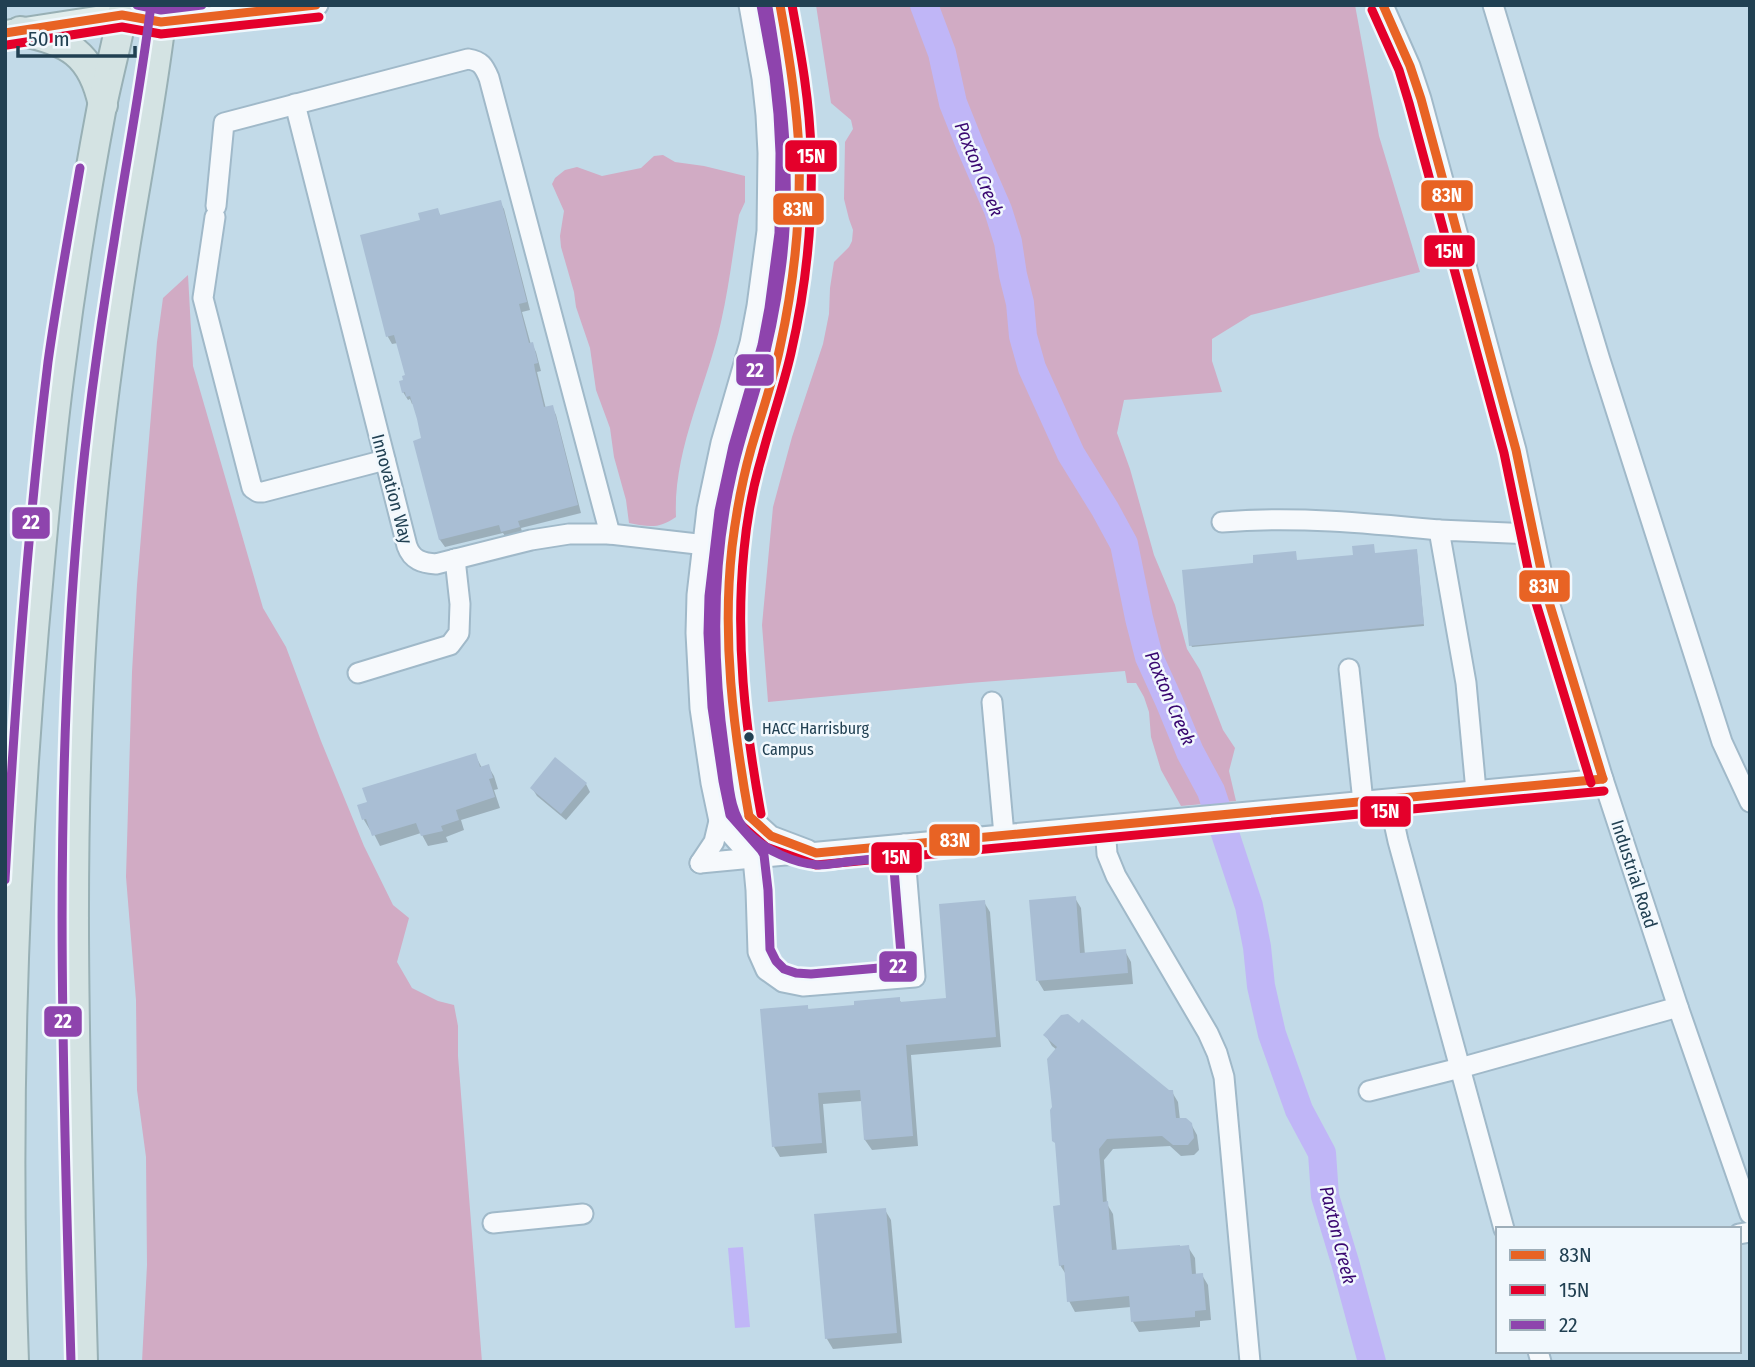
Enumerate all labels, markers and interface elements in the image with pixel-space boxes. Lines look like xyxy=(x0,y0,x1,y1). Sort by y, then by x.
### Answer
scale bar xyxy=(18,14,135,58)
text: 50 m xyxy=(28,26,70,52)
water label: Paxton Creek xyxy=(950,118,1008,220)
line badge: 15N xyxy=(784,139,838,173)
text: 15N xyxy=(797,145,825,168)
line badge: 83N xyxy=(1420,179,1474,212)
text: 83N xyxy=(1432,184,1462,207)
line badge: 83N xyxy=(772,192,825,226)
text: 83N xyxy=(783,198,813,221)
line badge: 15N xyxy=(1423,234,1476,268)
text: 15N xyxy=(1435,240,1463,263)
line badge: 22 xyxy=(735,353,775,387)
text: 22 xyxy=(745,359,764,382)
street label: Innovation Way xyxy=(367,432,417,546)
line badge: 22 xyxy=(11,506,51,540)
text: 22 xyxy=(21,511,40,534)
line badge: 83N xyxy=(1518,569,1571,603)
text: 83N xyxy=(1529,575,1559,598)
water label: Paxton Creek xyxy=(1140,647,1200,749)
place label: HACC Harrisburg Campus xyxy=(762,719,869,759)
marker: HACC Harrisburg Campus xyxy=(742,730,756,744)
line badge: 15N xyxy=(1359,795,1412,828)
text: 15N xyxy=(1371,800,1399,823)
street label: Industrial Road xyxy=(1606,817,1662,931)
line badge: 83N xyxy=(928,823,981,857)
text: 83N xyxy=(940,829,970,852)
line badge: 15N xyxy=(870,841,923,874)
text: 15N xyxy=(882,846,910,869)
line badge: 22 xyxy=(878,950,918,983)
text: 22 xyxy=(888,955,907,978)
line badge: 22 xyxy=(43,1005,83,1038)
text: 22 xyxy=(53,1010,72,1033)
water label: Paxton Creek xyxy=(1315,1184,1361,1286)
legend xyxy=(1496,1227,1741,1353)
text: 83N xyxy=(1559,1242,1592,1268)
text: 15N xyxy=(1559,1277,1590,1303)
text: 22 xyxy=(1559,1312,1578,1338)

